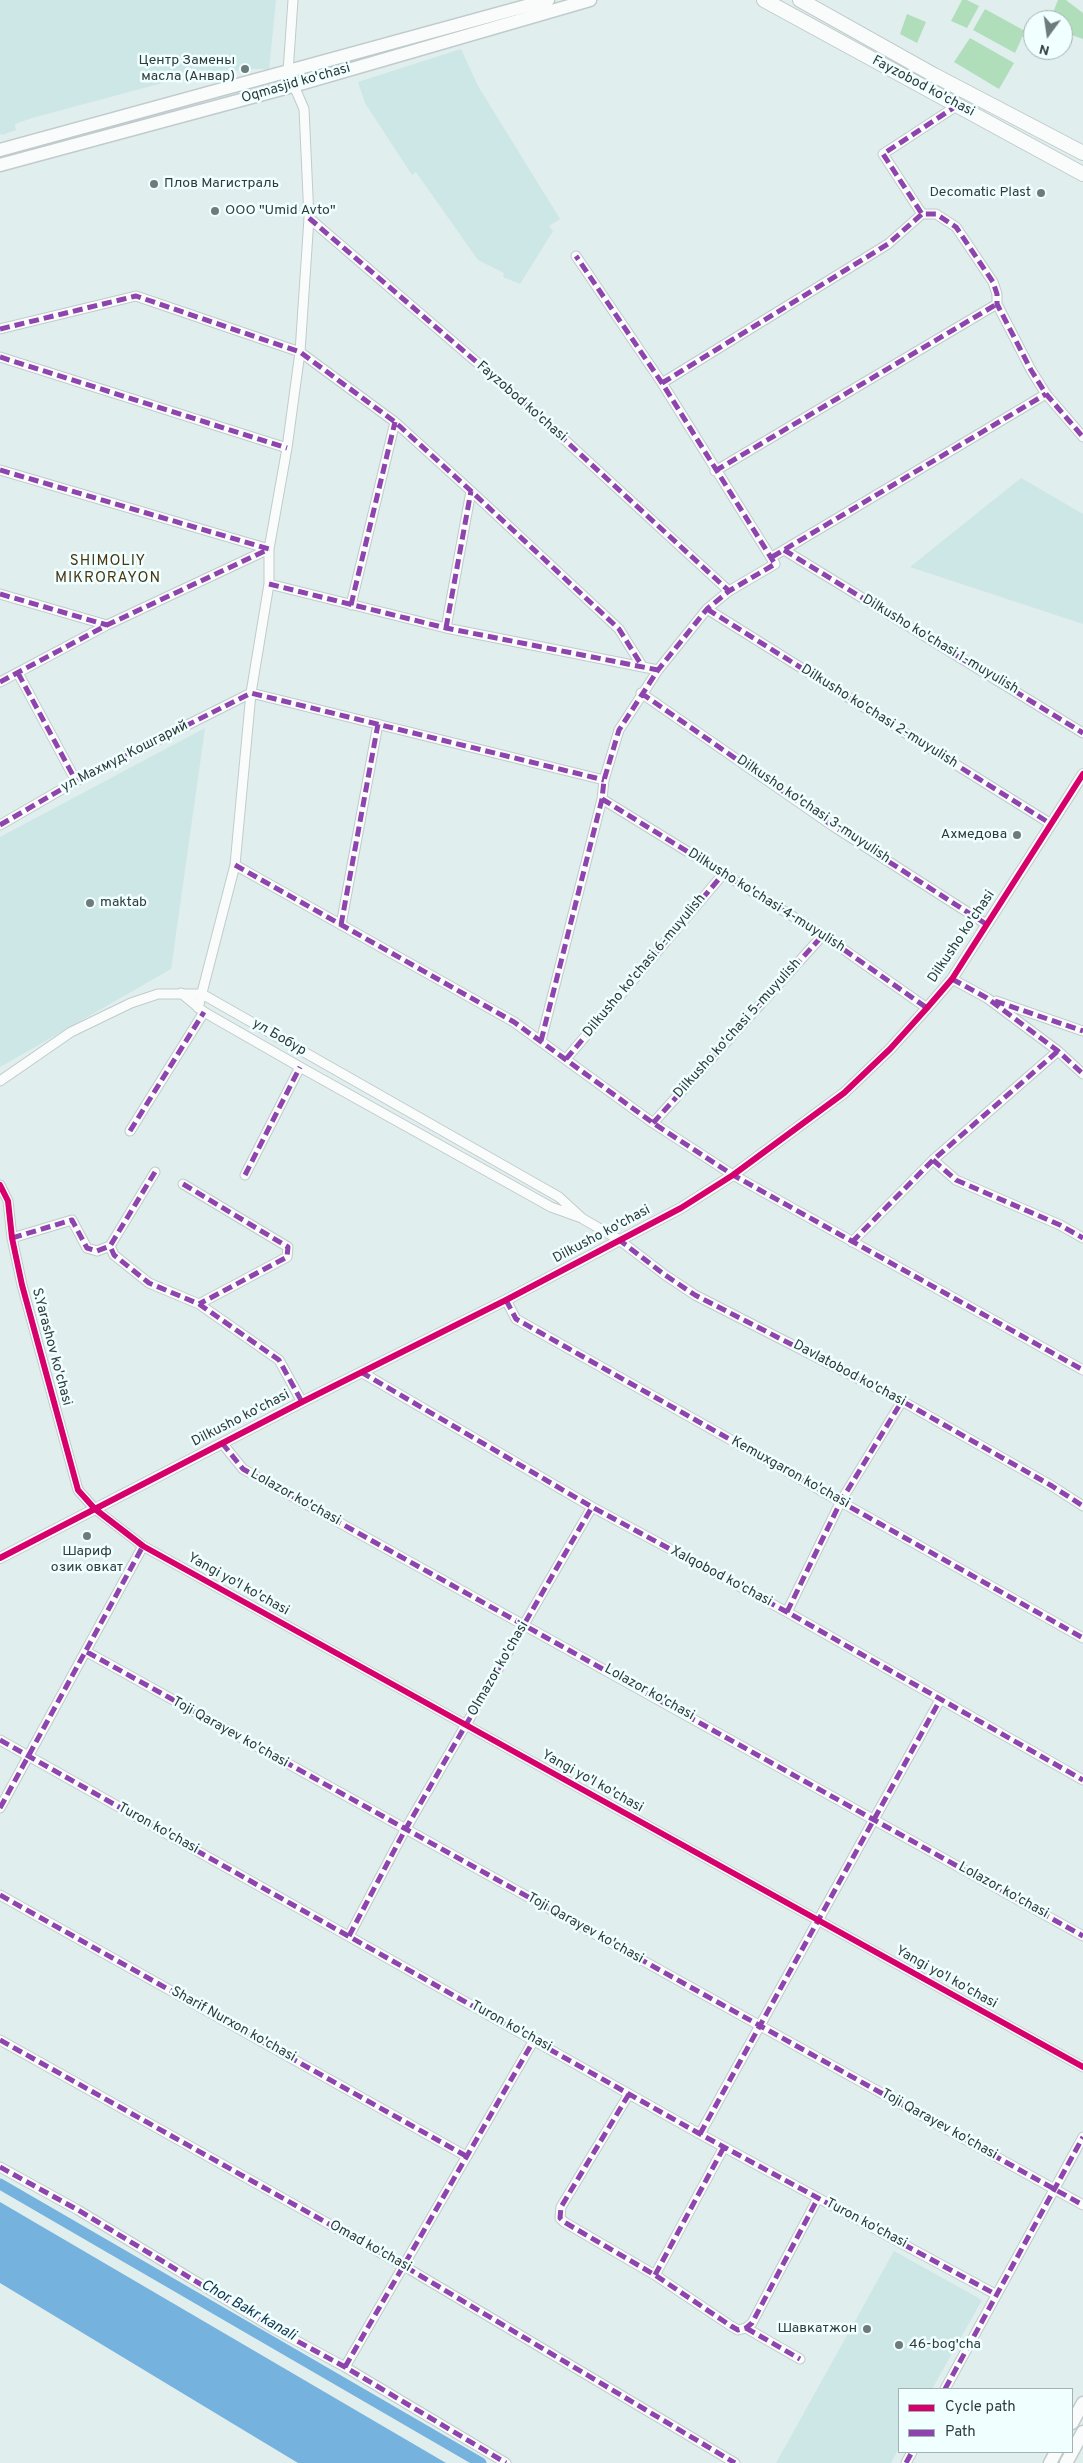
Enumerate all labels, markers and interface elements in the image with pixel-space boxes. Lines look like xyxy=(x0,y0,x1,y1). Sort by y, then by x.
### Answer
north arrow xyxy=(1023,10,1073,60)
text: N xyxy=(1038,40,1051,59)
place label: Центр Замены масла (Анвар) xyxy=(139,53,235,85)
street label: Fayzobod ko'chasi xyxy=(869,53,977,121)
street label: Oqmasjid ko'chasi xyxy=(240,60,352,108)
marker: Центр Замены масла (Анвар) xyxy=(239,63,251,75)
place label: Плов Магистраль xyxy=(164,176,279,192)
marker: Плов Магистраль xyxy=(148,178,160,190)
place label: Decomatic Plast xyxy=(929,185,1031,201)
marker: Decomatic Plast xyxy=(1035,187,1047,199)
place label: ООО "Umid Avto" xyxy=(225,203,336,219)
marker: ООО "Umid Avto" xyxy=(209,205,221,217)
street label: Fayzobod ko'chasi xyxy=(473,358,569,446)
district label: SHIMOLIY MIKRORAYON xyxy=(54,553,162,588)
street label: Dilkusho ko'chasi 1-muyulish xyxy=(859,592,1021,698)
street label: Dilkusho ko'chasi 2-muyulish xyxy=(797,662,961,772)
street label: ул Махмуд Кошгарий xyxy=(59,718,191,796)
street label: Dilkusho ko'chasi 3-muyulish xyxy=(733,752,893,868)
place label: Ахмедова xyxy=(941,827,1007,843)
marker: Ахмедова xyxy=(1011,829,1023,841)
street label: Dilkusho ko'chasi 4-muyulish xyxy=(684,846,848,956)
street label: Dilkusho ko'chasi xyxy=(925,888,999,986)
street label: Dilkusho ko'chasi 6-muyulish xyxy=(580,891,710,1041)
place label: maktab xyxy=(100,895,147,911)
marker: maktab xyxy=(84,897,96,909)
street label: Dilkusho ko'chasi 5-muyulish xyxy=(671,956,805,1102)
street label: ул Бобур xyxy=(249,1016,309,1060)
street label: Dilkusho ko'chasi xyxy=(550,1202,654,1268)
street label: S.Yarashov ko'chasi xyxy=(27,1286,75,1408)
street label: Davlatobod ko'chasi xyxy=(790,1337,908,1411)
street label: Dilkusho ko'chasi xyxy=(189,1387,293,1451)
street label: Kemuxgaron ko'chasi xyxy=(728,1433,852,1513)
street label: Lolazor ko'chasi xyxy=(247,1466,343,1530)
marker: Шариф озик овкат xyxy=(81,1530,93,1542)
street label: Xalqobod ko'chasi xyxy=(667,1543,775,1611)
place label: Шариф озик овкат xyxy=(51,1544,123,1576)
street label: Yangi yo'l ko'chasi xyxy=(184,1550,292,1620)
street label: Olmazor ko'chasi xyxy=(465,1619,533,1719)
street label: Lolazor ko'chasi xyxy=(601,1661,697,1725)
street label: Toji Qarayev ko'chasi xyxy=(169,1694,291,1772)
street label: Yangi yo'l ko'chasi xyxy=(538,1747,646,1817)
street label: Turon ko'chasi xyxy=(115,1800,201,1858)
street label: Lolazor ko'chasi xyxy=(955,1859,1051,1923)
street label: Toji Qarayev ko'chasi xyxy=(524,1890,646,1968)
street label: Yangi yo'l ko'chasi xyxy=(892,1943,1000,2013)
street label: Sharif Nurxon ko'chasi xyxy=(168,1984,298,2066)
street label: Turon ko'chasi xyxy=(468,1998,554,2056)
street label: Toji Qarayev ko'chasi xyxy=(878,2086,1000,2164)
street label: Turon ko'chasi xyxy=(822,2195,910,2253)
street label: Omad ko'chasi xyxy=(326,2218,414,2276)
water label: Chor Bakr kanali xyxy=(197,2277,299,2345)
place label: Шавкатжон xyxy=(778,2321,857,2337)
marker: Шавкатжон xyxy=(861,2323,873,2335)
place label: 46-bog'cha xyxy=(909,2337,981,2353)
marker: 46-bog'cha xyxy=(893,2339,905,2351)
legend xyxy=(898,2388,1073,2453)
text: Cycle path xyxy=(945,2398,1016,2417)
text: Path xyxy=(945,2423,976,2442)

